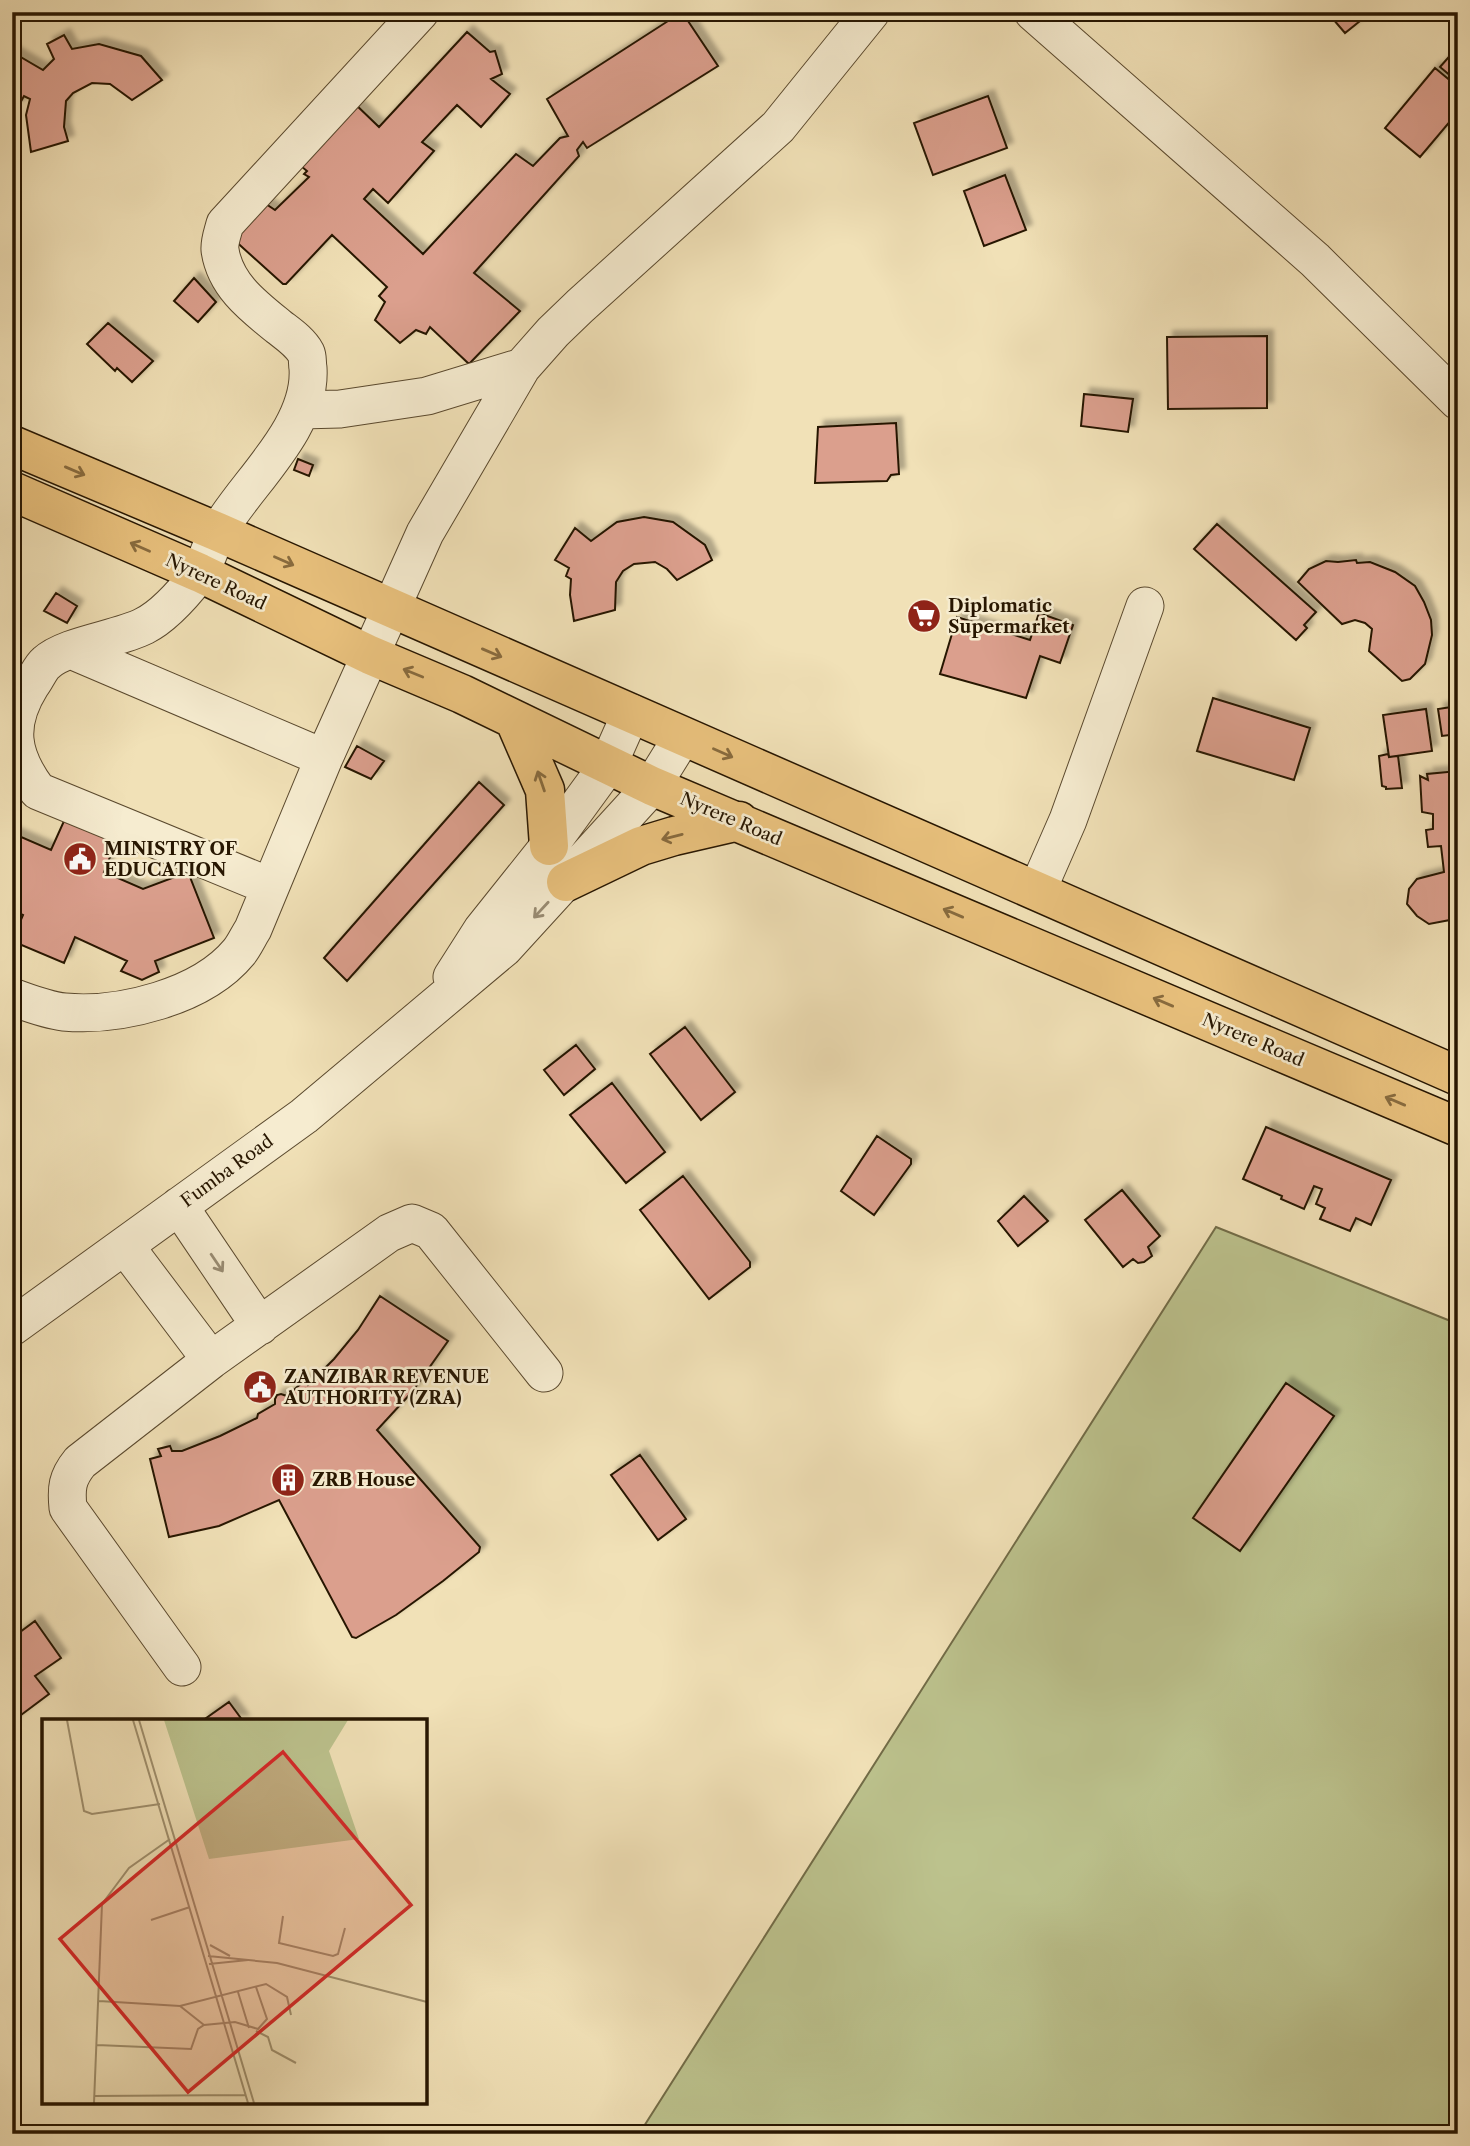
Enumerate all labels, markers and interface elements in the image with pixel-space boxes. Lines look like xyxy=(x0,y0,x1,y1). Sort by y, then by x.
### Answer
one-way arrow xyxy=(64,466,85,479)
one-way arrow xyxy=(130,540,151,553)
street label: Nyrere Road xyxy=(162,549,270,615)
one-way arrow xyxy=(273,555,294,568)
place label: Diplomatic Supermarket xyxy=(948,595,1070,638)
supermarket icon: Diplomatic Supermarket xyxy=(905,597,943,635)
one-way arrow xyxy=(481,648,502,661)
one-way arrow xyxy=(403,666,425,679)
one-way arrow xyxy=(712,747,734,760)
one-way arrow xyxy=(534,770,546,792)
street label: Nyrere Road xyxy=(677,788,785,850)
one-way arrow xyxy=(661,831,684,844)
place label: MINISTRY OF EDUCATION xyxy=(104,838,237,881)
public building icon: MINISTRY OF EDUCATION xyxy=(61,840,99,878)
one-way arrow xyxy=(532,901,549,918)
one-way arrow xyxy=(943,906,965,919)
one-way arrow xyxy=(1153,995,1174,1008)
street label: Nyrere Road xyxy=(1199,1009,1307,1071)
one-way arrow xyxy=(1385,1093,1406,1106)
street label: Fumba Road xyxy=(176,1130,278,1212)
one-way arrow xyxy=(210,1252,224,1272)
place label: ZANZIBAR REVENUE AUTHORITY (ZRA) xyxy=(283,1366,489,1409)
public building icon: ZANZIBAR REVENUE AUTHORITY (ZRA) xyxy=(241,1368,279,1406)
building icon: ZRB House xyxy=(269,1461,307,1499)
place label: ZRB House xyxy=(312,1469,416,1491)
inset map xyxy=(42,1719,427,2104)

